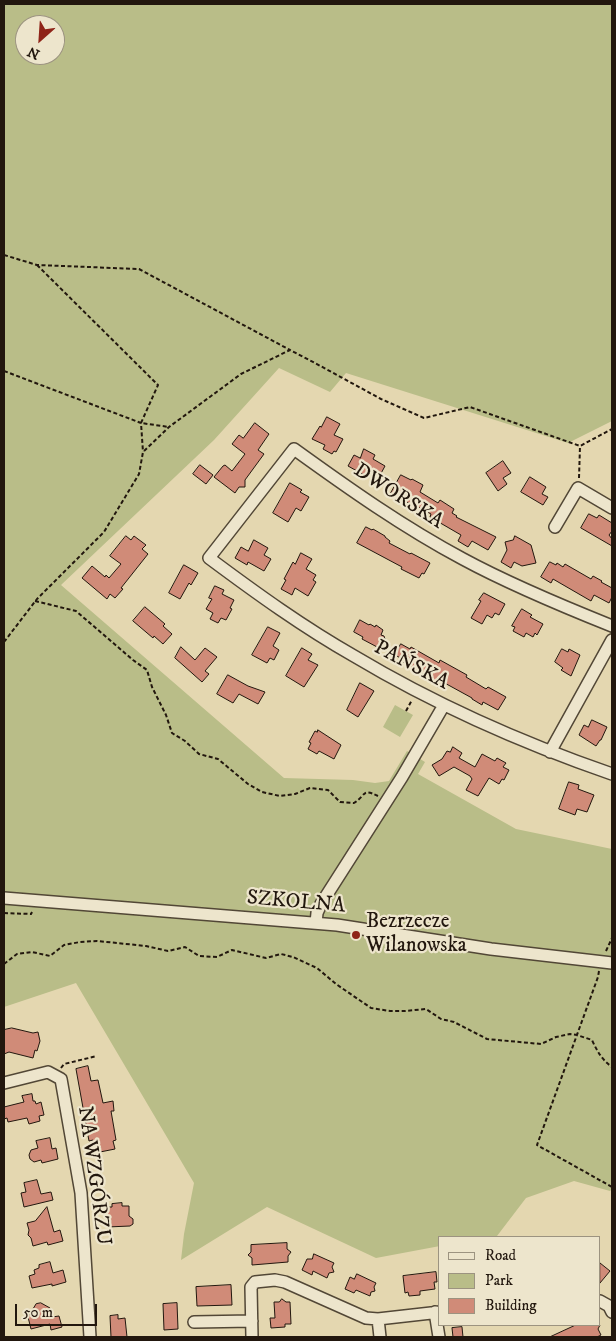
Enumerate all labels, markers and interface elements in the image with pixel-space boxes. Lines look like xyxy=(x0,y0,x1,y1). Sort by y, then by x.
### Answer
north arrow xyxy=(15,15,65,65)
text: N xyxy=(25,42,43,63)
street label: DWORSKA xyxy=(348,459,448,535)
street label: PAŃSKA xyxy=(369,636,453,696)
street label: SZKOLNA xyxy=(246,886,346,920)
place label: Bezrzecze Wilanowska xyxy=(366,910,467,960)
marker: Bezrzecze Wilanowska xyxy=(350,929,362,941)
street label: NA WZGÓRZU xyxy=(71,1105,115,1247)
legend xyxy=(438,1236,601,1326)
text: Road xyxy=(485,1246,516,1265)
text: Park xyxy=(485,1271,513,1290)
scale bar xyxy=(18,1294,100,1326)
text: Building xyxy=(485,1296,537,1315)
text: 50 m xyxy=(23,1303,53,1322)

